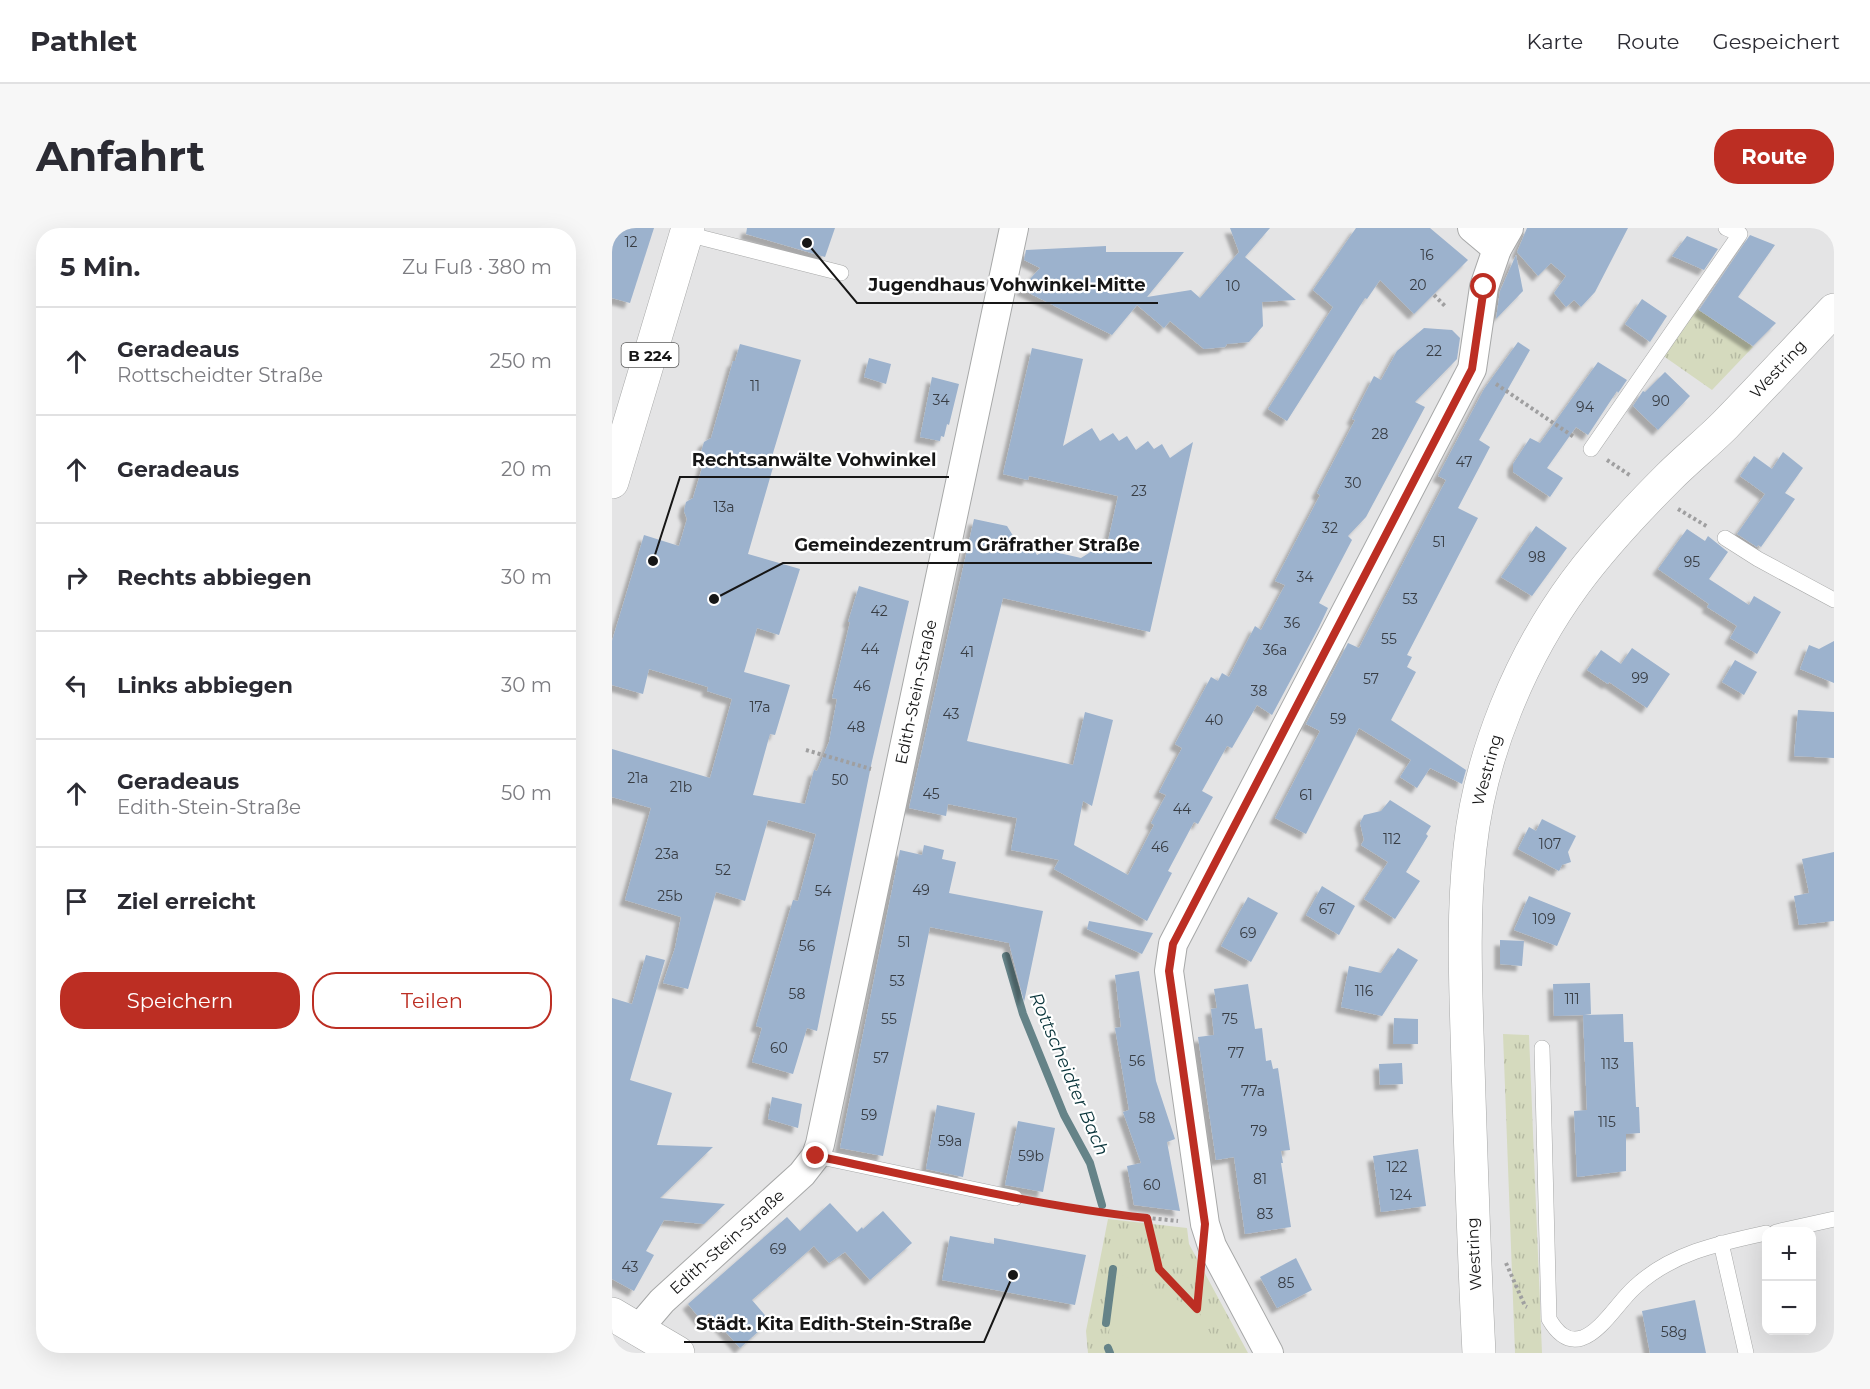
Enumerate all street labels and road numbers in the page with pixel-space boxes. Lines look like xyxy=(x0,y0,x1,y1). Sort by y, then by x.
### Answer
street label: Westring xyxy=(1746,336,1810,402)
road number: B 224 xyxy=(621,343,678,367)
street label: Edith-Stein-Straße xyxy=(891,618,941,766)
street label: Westring xyxy=(1468,732,1506,808)
street label: Edith-Stein-Straße xyxy=(666,1186,788,1298)
street label: Westring xyxy=(1463,1217,1485,1291)

